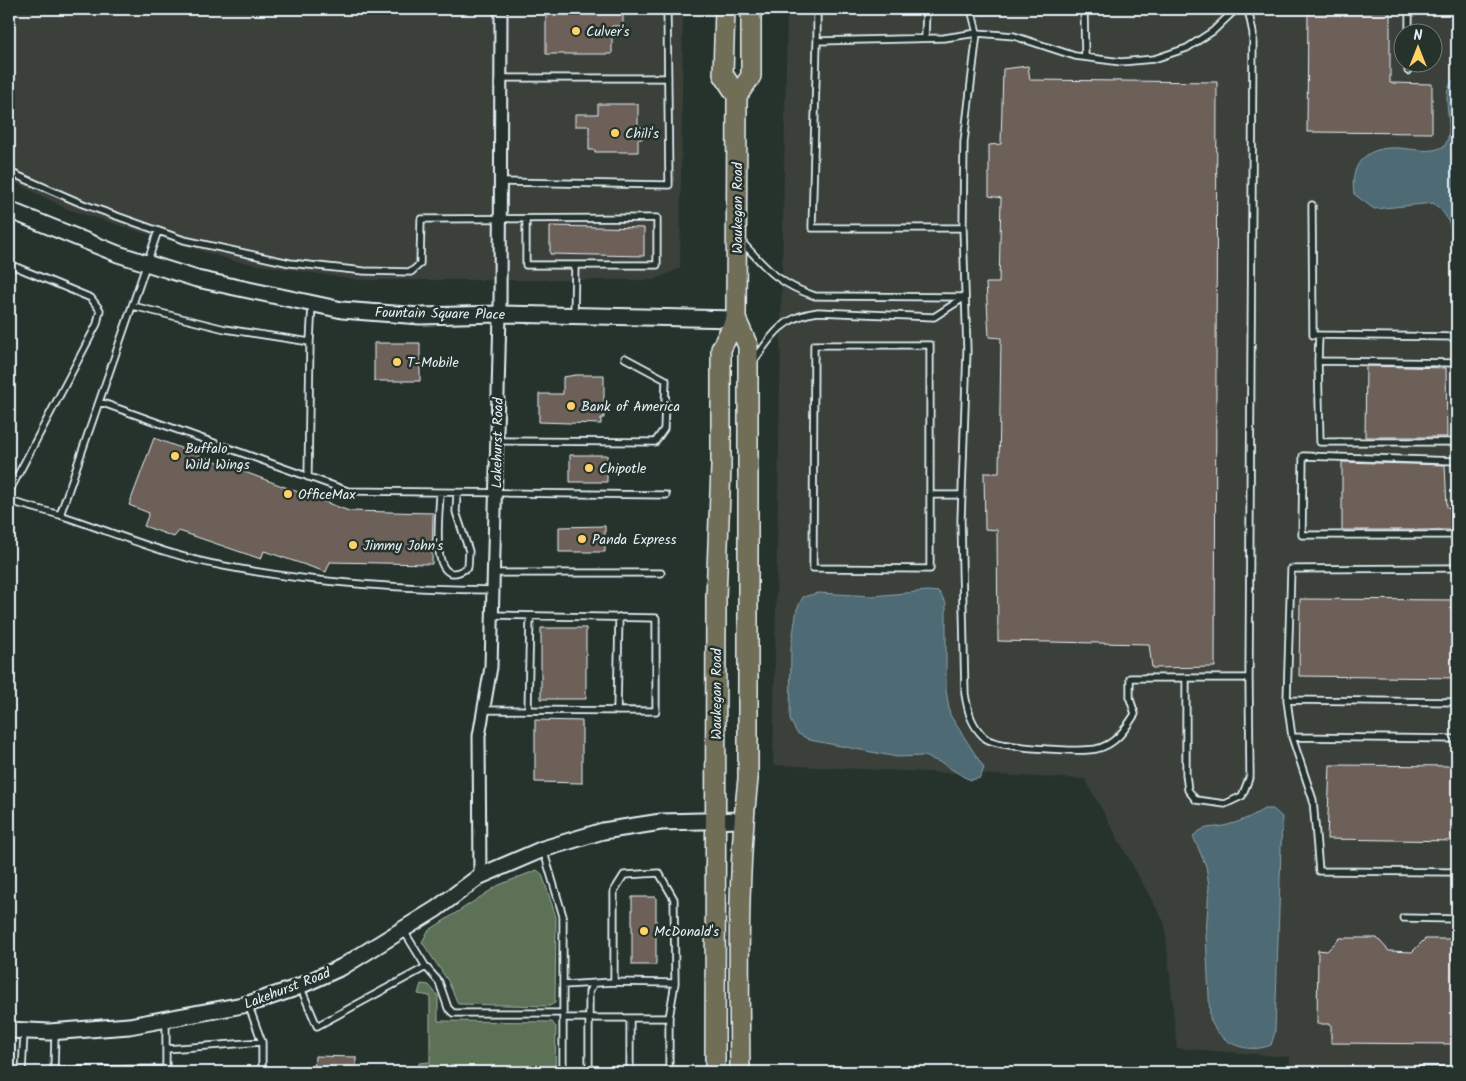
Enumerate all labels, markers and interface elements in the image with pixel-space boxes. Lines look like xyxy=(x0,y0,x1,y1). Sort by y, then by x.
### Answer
place label: Culver's xyxy=(586,21,629,43)
north arrow xyxy=(1394,22,1444,72)
marker: Culver's xyxy=(570,25,582,37)
text: N xyxy=(1414,25,1423,47)
place label: Chili's xyxy=(625,123,659,145)
marker: Chili's xyxy=(609,127,621,139)
street label: Waukegan Road xyxy=(727,161,749,254)
street label: Fountain Square Place xyxy=(375,302,506,326)
place label: T-Mobile xyxy=(407,352,459,374)
marker: T-Mobile xyxy=(391,356,403,368)
street label: Lakehurst Road xyxy=(486,396,510,489)
place label: Bank of America xyxy=(581,396,680,418)
marker: Bank of America xyxy=(565,400,577,412)
place label: Buffalo Wild Wings xyxy=(185,438,250,476)
marker: Buffalo Wild Wings xyxy=(169,450,181,462)
place label: Chipotle xyxy=(599,458,647,480)
marker: Chipotle xyxy=(583,462,595,474)
place label: OfficeMax xyxy=(298,484,356,506)
marker: OfficeMax xyxy=(282,488,294,500)
place label: Panda Express xyxy=(592,529,677,551)
marker: Panda Express xyxy=(576,533,588,545)
place label: Jimmy John's xyxy=(363,535,443,557)
marker: Jimmy John's xyxy=(347,539,359,551)
street label: Waukegan Road xyxy=(706,647,728,740)
place label: McDonald's xyxy=(654,921,719,943)
marker: McDonald's xyxy=(638,925,650,937)
street label: Lakehurst Road xyxy=(241,962,335,1016)

